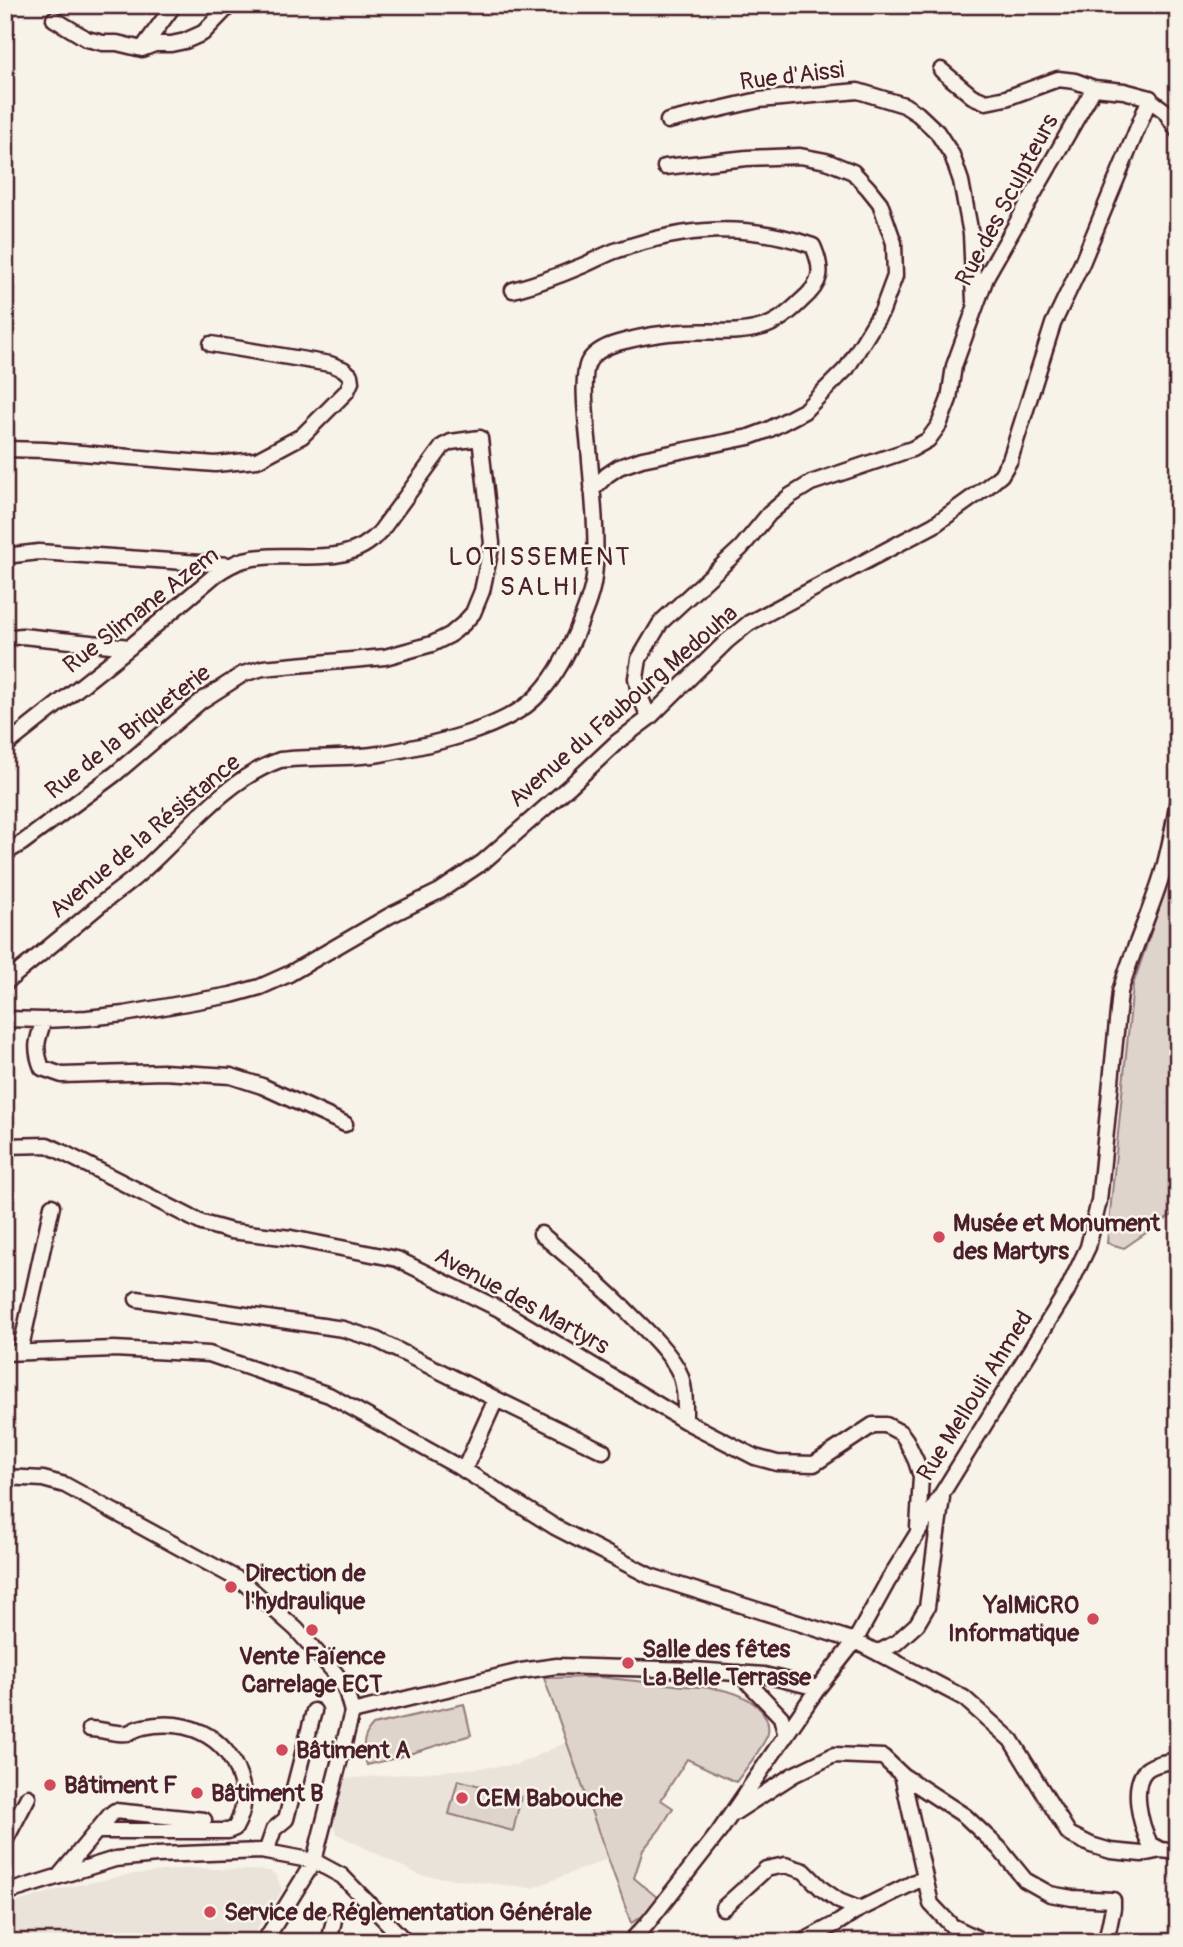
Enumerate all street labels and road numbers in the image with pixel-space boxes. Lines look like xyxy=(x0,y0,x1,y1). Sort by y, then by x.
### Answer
street label: Rue d'Aissi xyxy=(738,55,846,97)
street label: Rue des Sculpteurs xyxy=(949,109,1065,291)
street label: Rue Slimane Azem xyxy=(57,540,225,680)
street label: Avenue du Faubourg Medouha xyxy=(502,599,744,813)
street label: Rue de la Briqueterie xyxy=(40,658,217,806)
street label: Avenue de la Résistance xyxy=(44,748,246,924)
street label: Avenue des Martyrs xyxy=(430,1241,615,1361)
street label: Rue Mellouli Ahmed xyxy=(911,1305,1039,1487)

